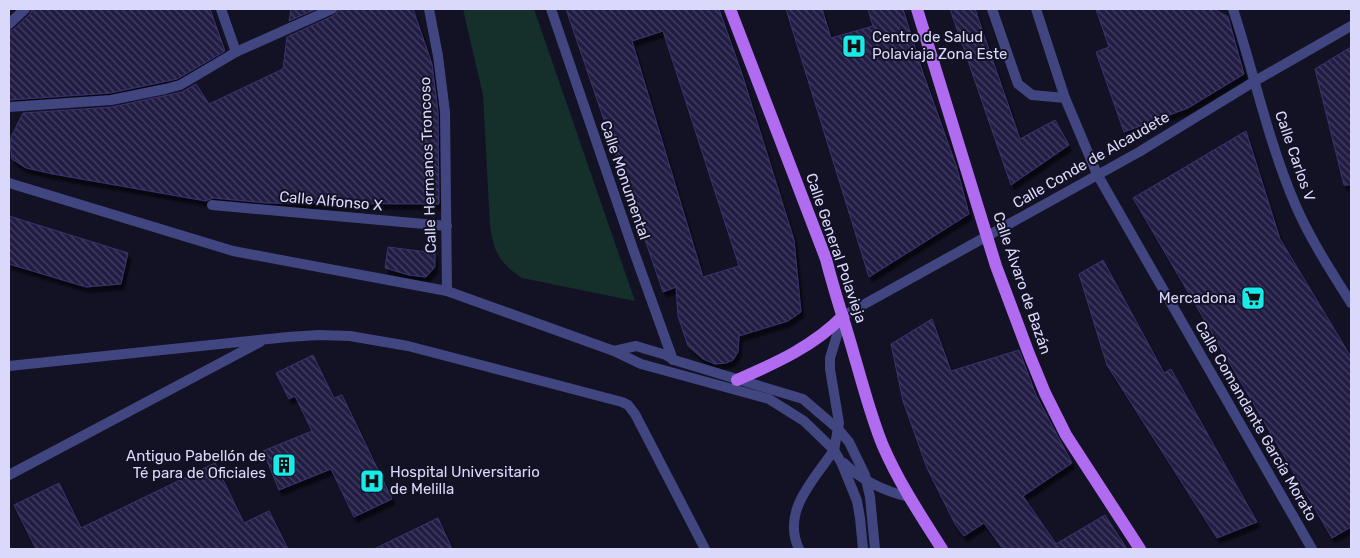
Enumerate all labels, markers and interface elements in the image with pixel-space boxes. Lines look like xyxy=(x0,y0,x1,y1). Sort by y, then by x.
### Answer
place label: Centro de Salud Polaviaja Zona Este xyxy=(872,28,1007,63)
hospital icon: Centro de Salud Polaviaja Zona Este xyxy=(841,33,867,59)
street label: Calle Hermanos Troncoso xyxy=(416,76,440,254)
street label: Calle Conde de Alcaudete xyxy=(1010,108,1172,212)
street label: Calle Carlos V xyxy=(1271,108,1319,204)
street label: Calle Monumental xyxy=(596,118,654,242)
street label: Calle General Polavieja xyxy=(802,171,870,325)
street label: Calle Alfonso X xyxy=(279,188,384,215)
street label: Calle Álvaro de Bazán xyxy=(989,209,1055,357)
supermarket icon: Mercadona xyxy=(1240,285,1266,311)
place label: Mercadona xyxy=(1159,289,1236,307)
street label: Calle Comandante García Morato xyxy=(1191,318,1321,524)
place label: Antiguo Pabellón de Té para de Oficiales xyxy=(126,447,266,482)
building icon: Antiguo Pabellón de Té para de Oficiales xyxy=(271,452,297,478)
place label: Hospital Universitario de Melilla xyxy=(390,463,540,498)
hospital icon: Hospital Universitario de Melilla xyxy=(359,468,385,494)

